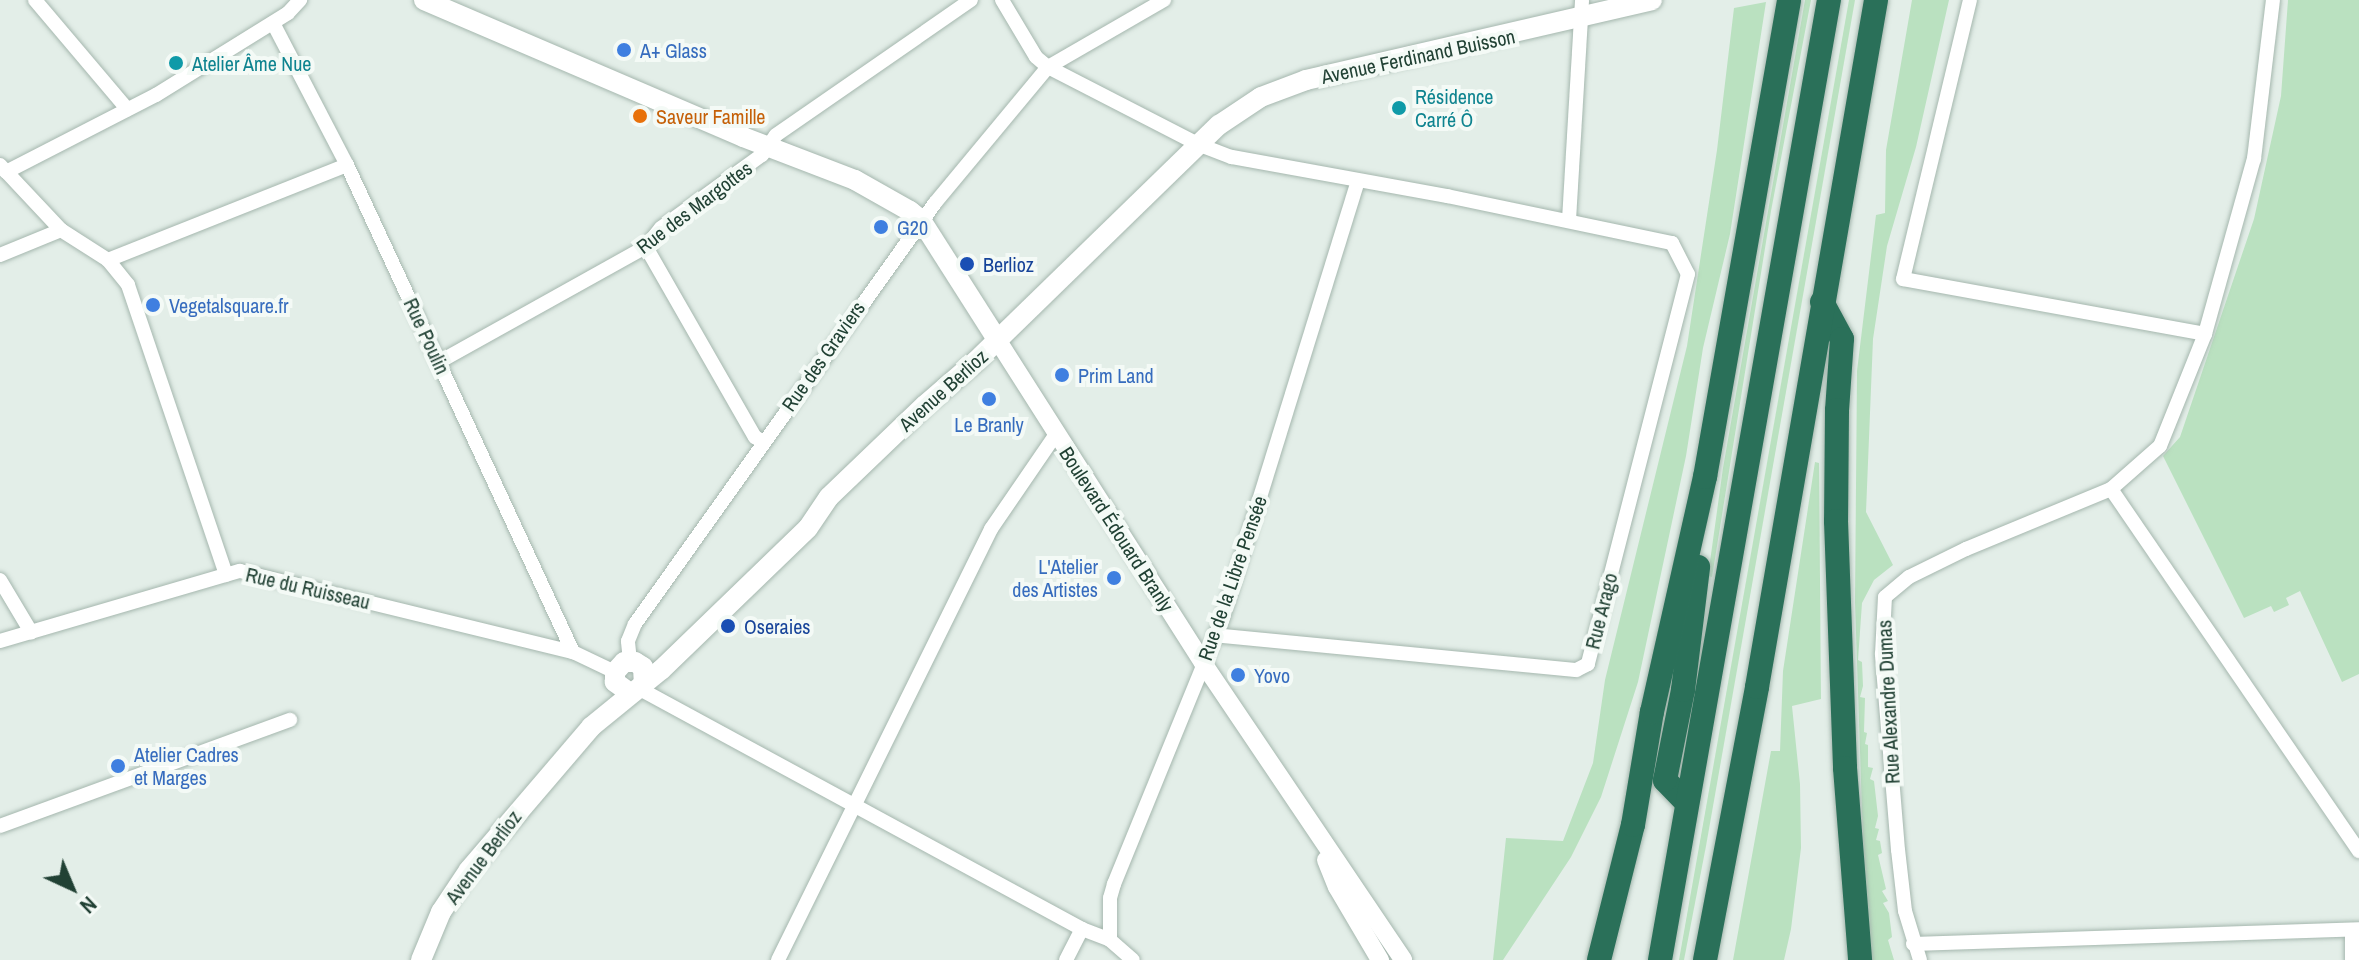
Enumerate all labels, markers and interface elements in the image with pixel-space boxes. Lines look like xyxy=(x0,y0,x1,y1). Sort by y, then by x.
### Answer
street label: Avenue Ferdinand Buisson xyxy=(1319,24,1517,88)
place label: A+ Glass xyxy=(640,38,707,62)
marker: A+ Glass xyxy=(615,41,633,59)
place label: Atelier Âme Nue xyxy=(192,51,312,75)
marker: Atelier Âme Nue xyxy=(167,54,185,72)
place label: Résidence Carré Ô xyxy=(1415,84,1493,131)
marker: Résidence Carré Ô xyxy=(1390,99,1408,117)
place label: Saveur Famille xyxy=(656,104,765,128)
marker: Saveur Famille xyxy=(631,107,649,125)
street label: Rue des Margottes xyxy=(631,156,757,258)
place label: G20 xyxy=(897,215,928,239)
marker: G20 xyxy=(872,218,890,236)
place label: Berlioz xyxy=(983,252,1034,276)
marker: Berlioz xyxy=(958,255,976,273)
place label: Vegetalsquare.fr xyxy=(169,293,288,317)
street label: Rue Poulin xyxy=(399,294,455,378)
marker: Vegetalsquare.fr xyxy=(144,296,162,314)
street label: Rue des Graviers xyxy=(776,296,870,416)
street label: Avenue Berlioz xyxy=(894,344,992,436)
place label: Prim Land xyxy=(1078,363,1154,387)
marker: Prim Land xyxy=(1053,366,1071,384)
marker: Le Branly xyxy=(980,390,998,408)
place label: Le Branly xyxy=(954,412,1024,436)
street label: Boulevard Édouard Branly xyxy=(1055,442,1179,616)
street label: Rue de la Libre Pensée xyxy=(1193,493,1271,663)
place label: L'Atelier des Artistes xyxy=(1011,554,1098,601)
street label: Rue du Ruisseau xyxy=(244,562,372,614)
marker: L'Atelier des Artistes xyxy=(1105,569,1123,587)
street label: Rue Arago xyxy=(1580,570,1622,652)
place label: Oseraies xyxy=(744,614,811,638)
marker: Oseraies xyxy=(719,617,737,635)
street label: Rue Alexandre Dumas xyxy=(1872,619,1904,785)
place label: Yovo xyxy=(1254,663,1290,687)
marker: Yovo xyxy=(1229,666,1247,684)
place label: Atelier Cadres et Marges xyxy=(134,742,239,789)
marker: Atelier Cadres et Marges xyxy=(109,757,127,775)
street label: Avenue Berlioz xyxy=(440,805,526,909)
north arrow xyxy=(32,848,112,928)
text: N xyxy=(74,890,104,921)

